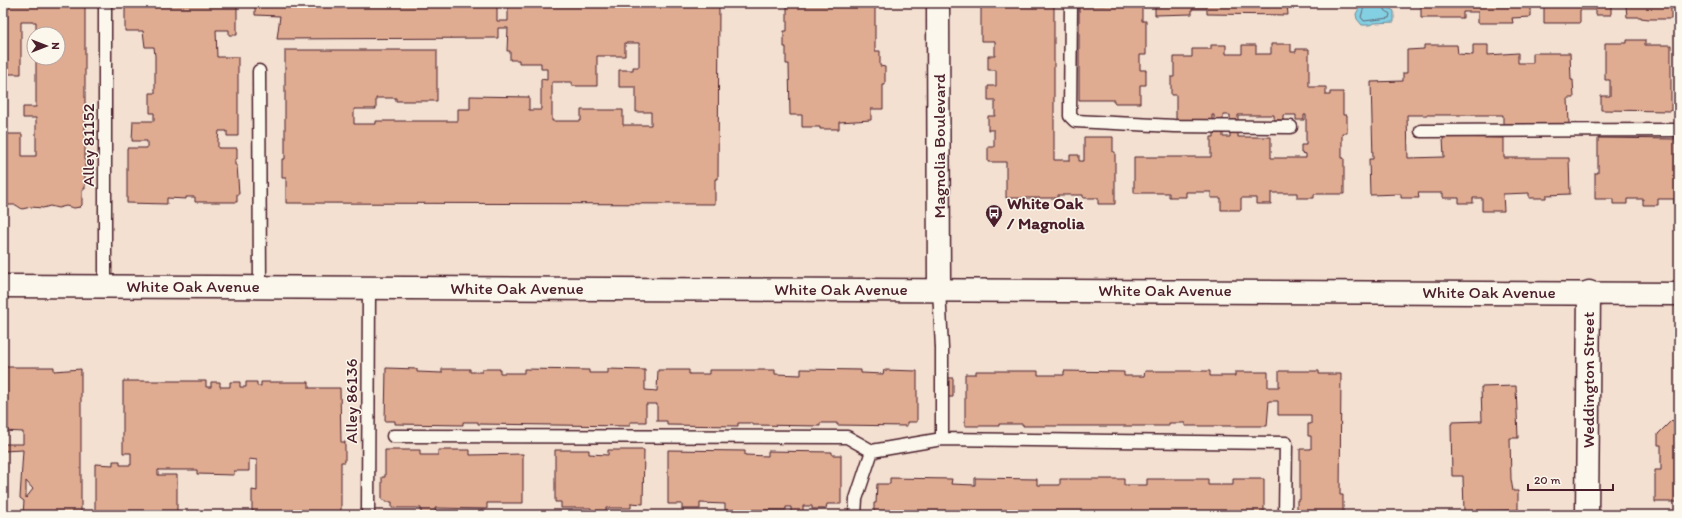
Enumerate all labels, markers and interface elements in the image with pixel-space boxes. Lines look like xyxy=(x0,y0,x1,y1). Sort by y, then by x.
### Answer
north arrow xyxy=(26,26,66,66)
text: N xyxy=(49,42,62,50)
street label: Magnolia Boulevard xyxy=(929,73,949,218)
street label: Alley 81152 xyxy=(78,103,98,187)
place label: White Oak / Magnolia xyxy=(1006,193,1085,234)
bus stop icon: White Oak / Magnolia xyxy=(984,203,1004,228)
street label: White Oak Avenue xyxy=(126,276,260,296)
street label: White Oak Avenue xyxy=(450,278,584,298)
street label: White Oak Avenue xyxy=(774,279,908,299)
street label: White Oak Avenue xyxy=(1098,280,1232,300)
street label: White Oak Avenue xyxy=(1422,282,1556,302)
street label: Weddington Street xyxy=(1578,312,1598,448)
street label: Alley 86136 xyxy=(341,359,361,443)
scale bar xyxy=(1528,466,1613,492)
text: 20 m xyxy=(1534,473,1561,487)

